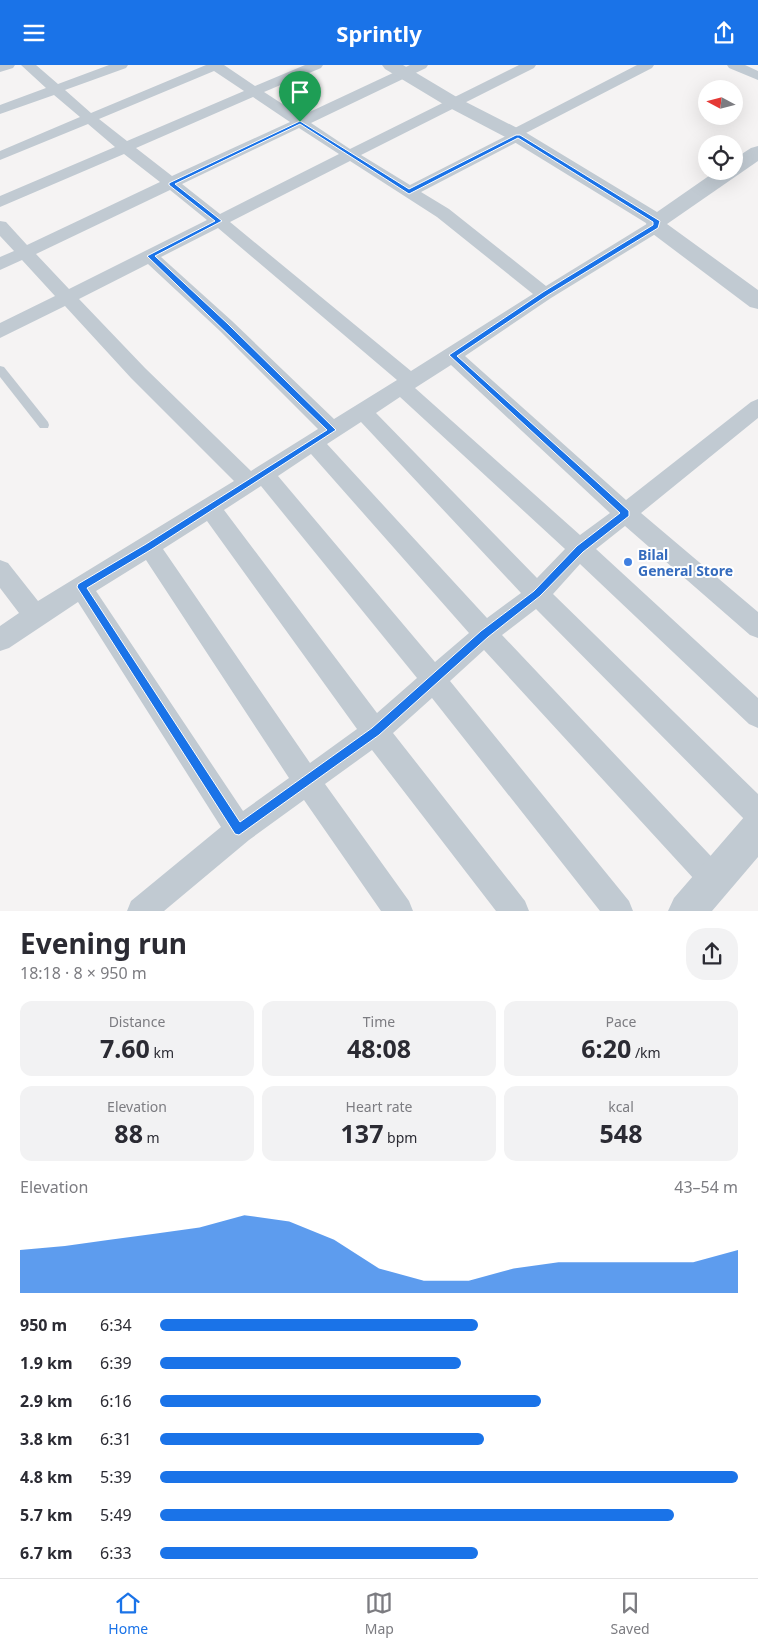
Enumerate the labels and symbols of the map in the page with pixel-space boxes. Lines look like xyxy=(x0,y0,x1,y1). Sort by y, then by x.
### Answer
pin xyxy=(279,71,321,122)
north arrow xyxy=(698,80,742,125)
place label: Bilal General Store xyxy=(638,545,733,580)
marker: Bilal General Store xyxy=(622,556,634,568)

